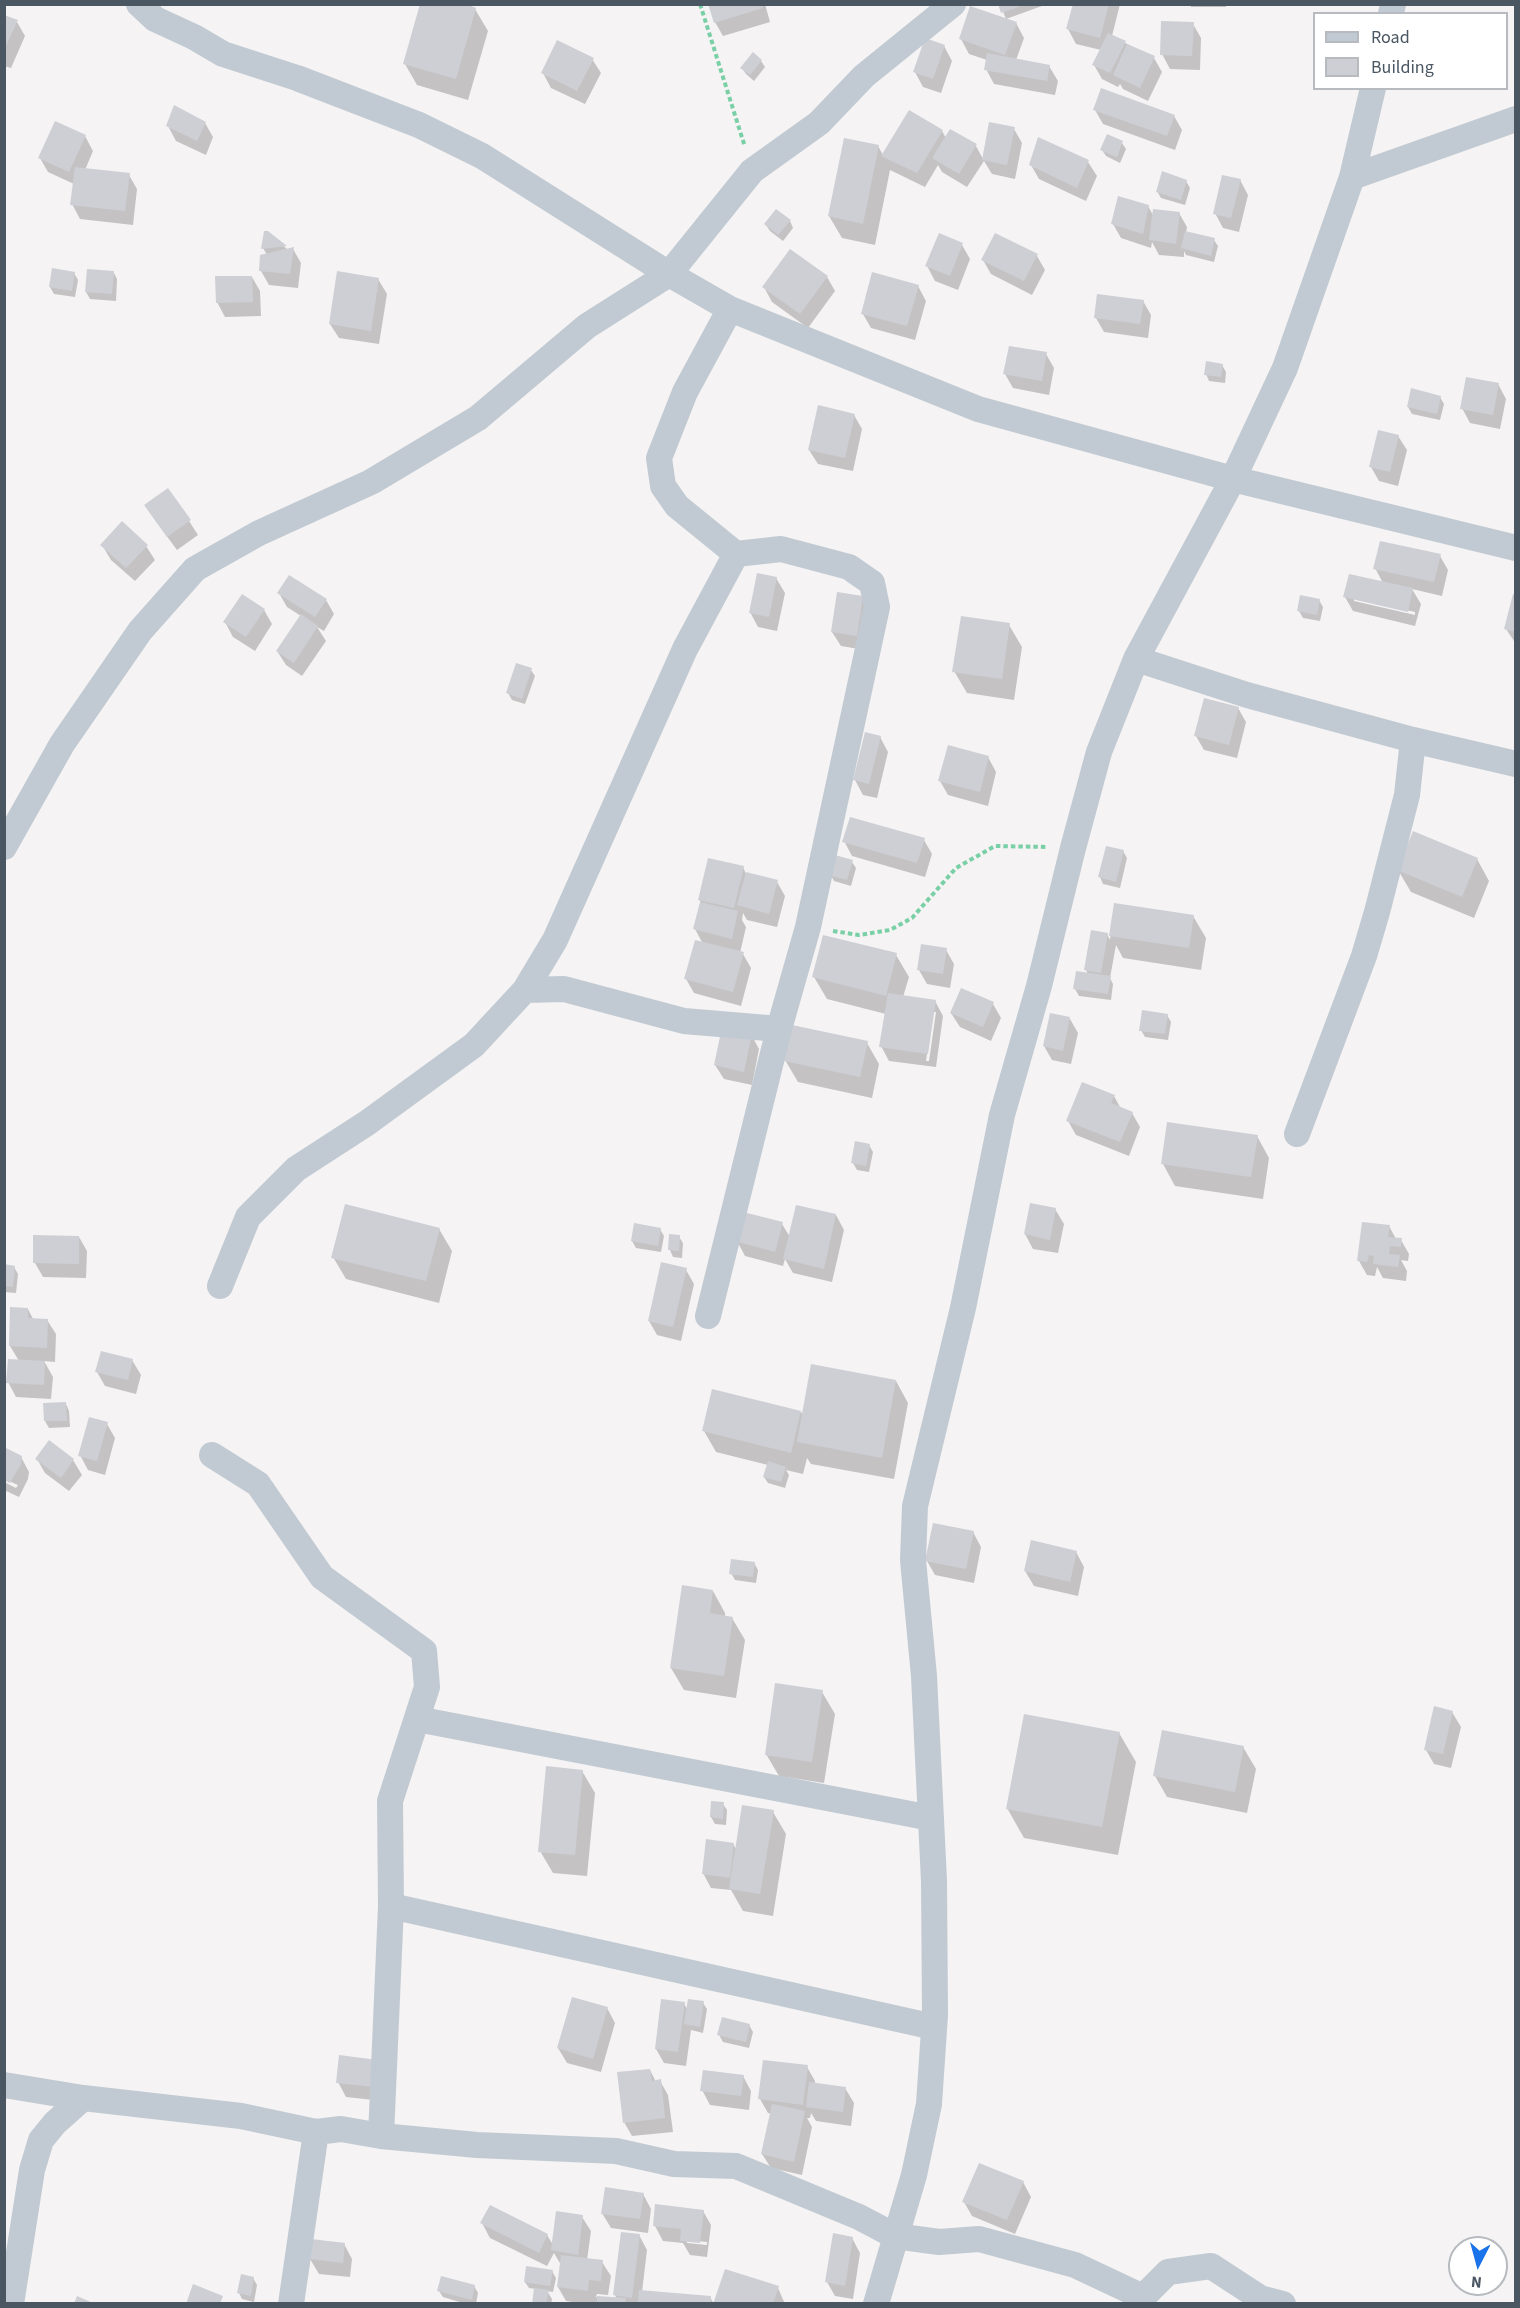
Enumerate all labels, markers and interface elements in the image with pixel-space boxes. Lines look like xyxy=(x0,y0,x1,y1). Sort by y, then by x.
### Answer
legend xyxy=(1313,12,1508,90)
text: Road xyxy=(1371,25,1410,50)
text: Building xyxy=(1371,55,1434,80)
north arrow xyxy=(1448,2236,1508,2296)
text: N xyxy=(1470,2270,1483,2293)

